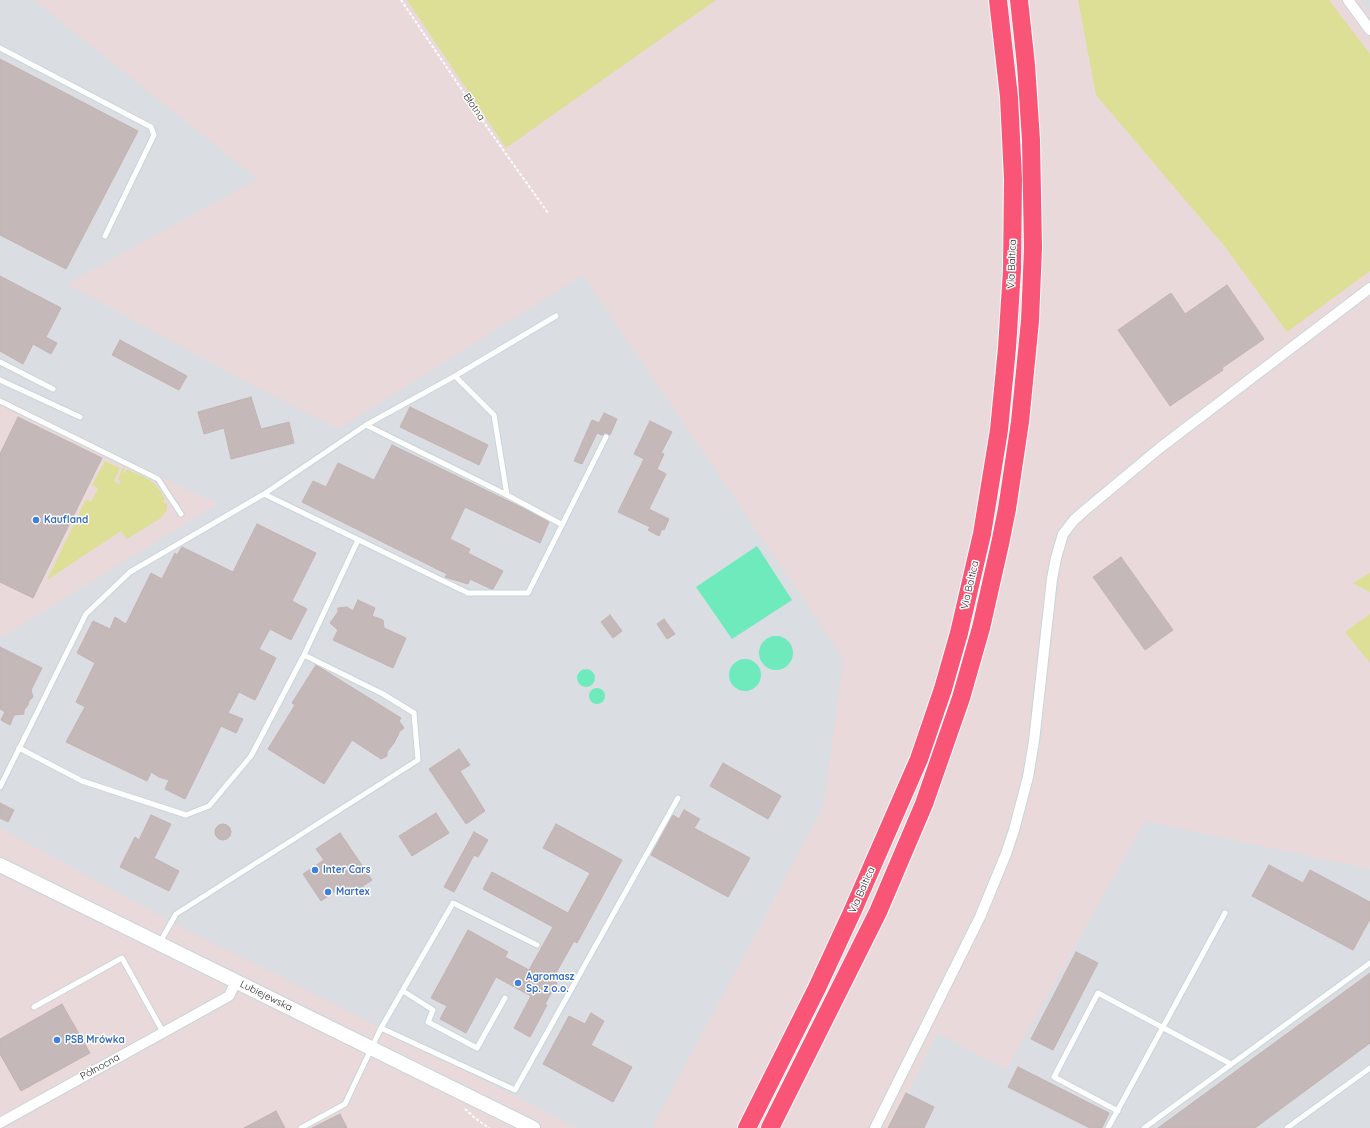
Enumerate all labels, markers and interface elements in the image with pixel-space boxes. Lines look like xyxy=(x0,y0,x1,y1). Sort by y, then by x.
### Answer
street label: Błotna xyxy=(461,91,487,123)
street label: Via Baltica xyxy=(1005,239,1019,289)
place label: Kaufland xyxy=(44,514,88,526)
marker: Kaufland xyxy=(31,515,41,525)
street label: Via Baltica xyxy=(959,560,981,610)
place label: Inter Cars xyxy=(323,864,370,876)
marker: Inter Cars xyxy=(310,865,320,875)
street label: Via Baltica xyxy=(847,865,877,915)
place label: Martex xyxy=(336,886,370,898)
marker: Martex xyxy=(323,887,333,897)
place label: Agromasz Sp. z o.o. xyxy=(526,971,574,994)
street label: Lubiejewska xyxy=(238,978,294,1014)
marker: Agromasz Sp. z o.o. xyxy=(513,978,523,988)
place label: PSB Mrówka xyxy=(65,1034,125,1046)
marker: PSB Mrówka xyxy=(52,1035,62,1045)
street label: Północna xyxy=(78,1051,122,1083)

